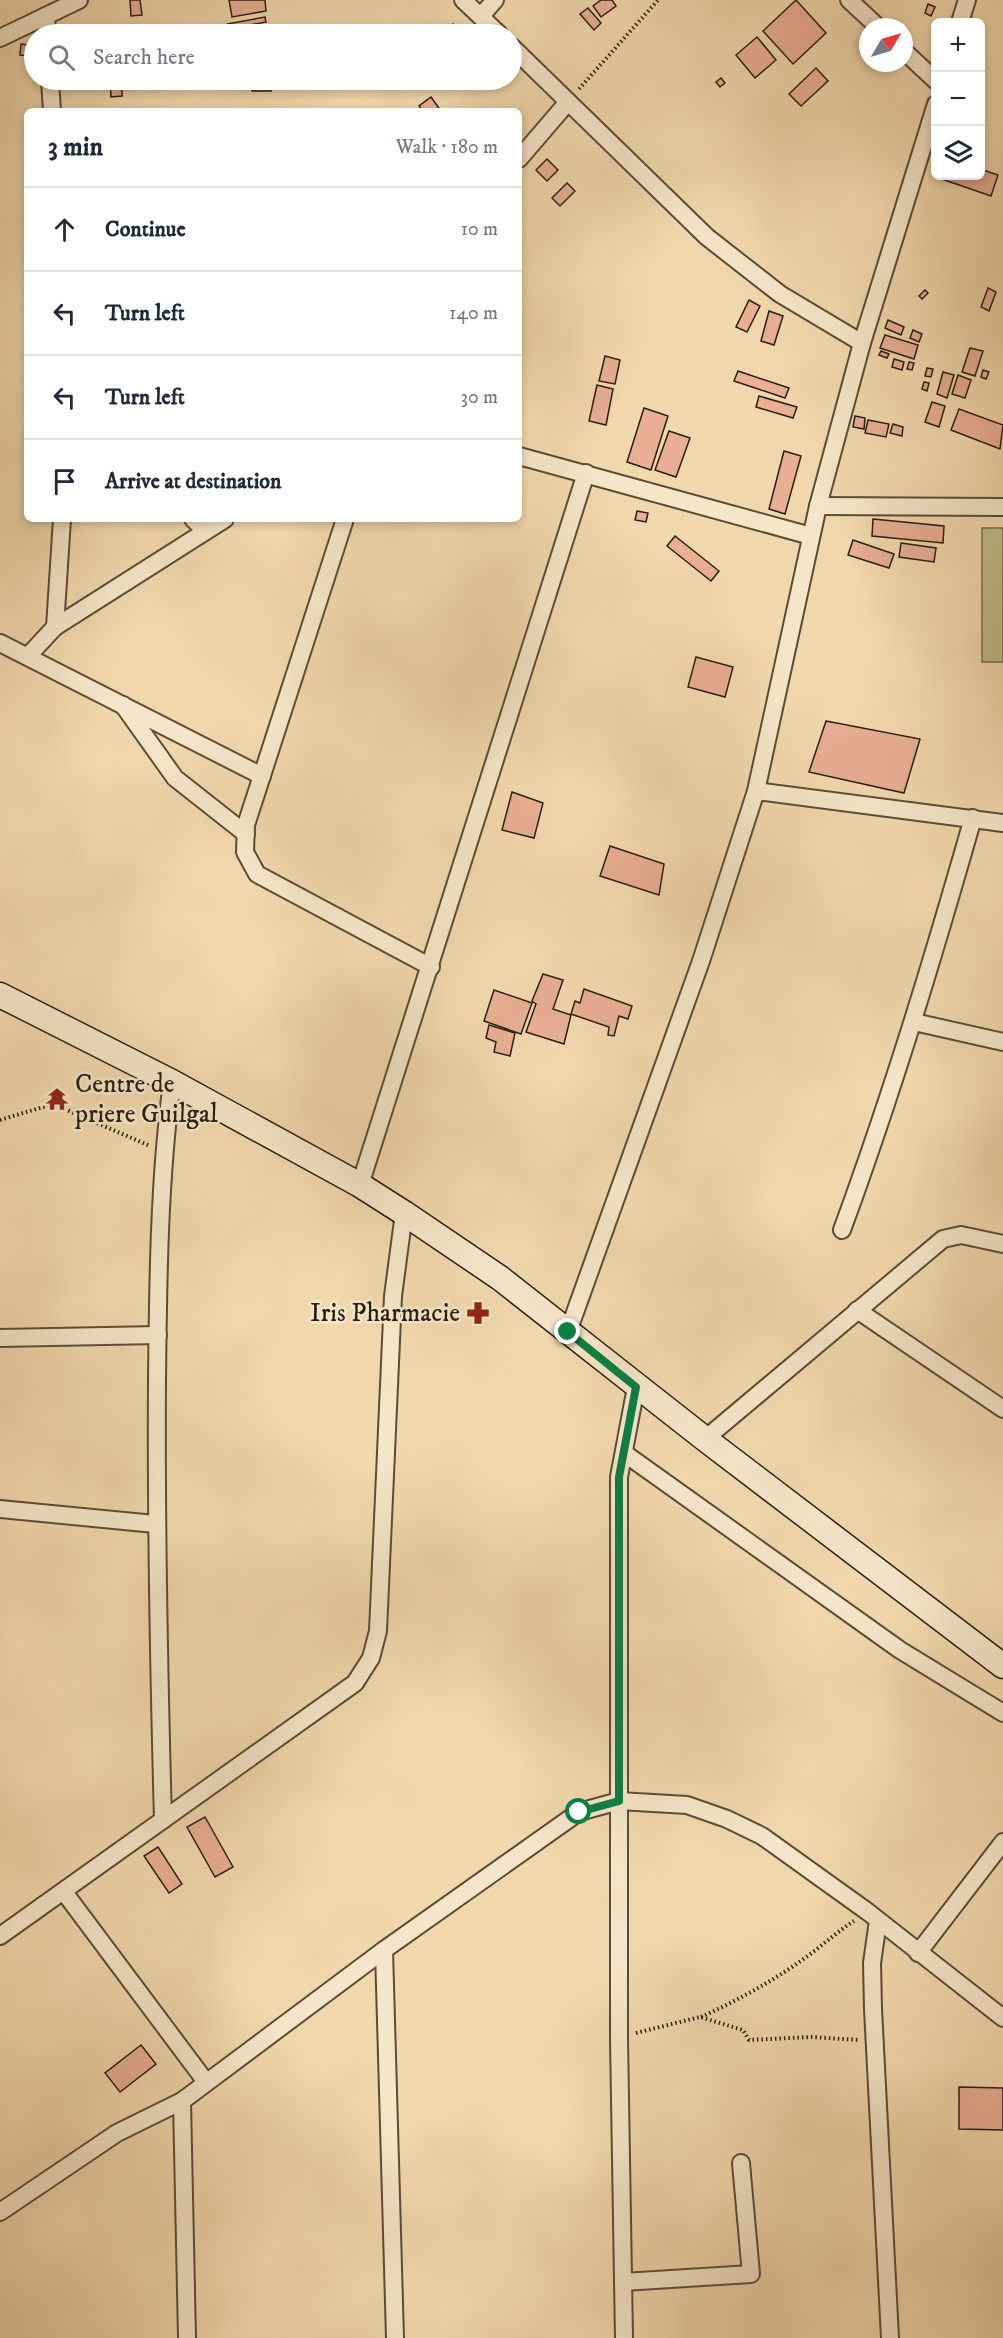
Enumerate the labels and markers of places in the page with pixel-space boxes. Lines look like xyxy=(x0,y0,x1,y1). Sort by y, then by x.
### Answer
place label: Centre de priere Guilgal xyxy=(74,1068,218,1131)
temple icon: Centre de priere Guilgal xyxy=(44,1086,70,1112)
place label: Iris Pharmacie xyxy=(310,1297,460,1330)
pharmacy icon: Iris Pharmacie xyxy=(465,1300,491,1326)

